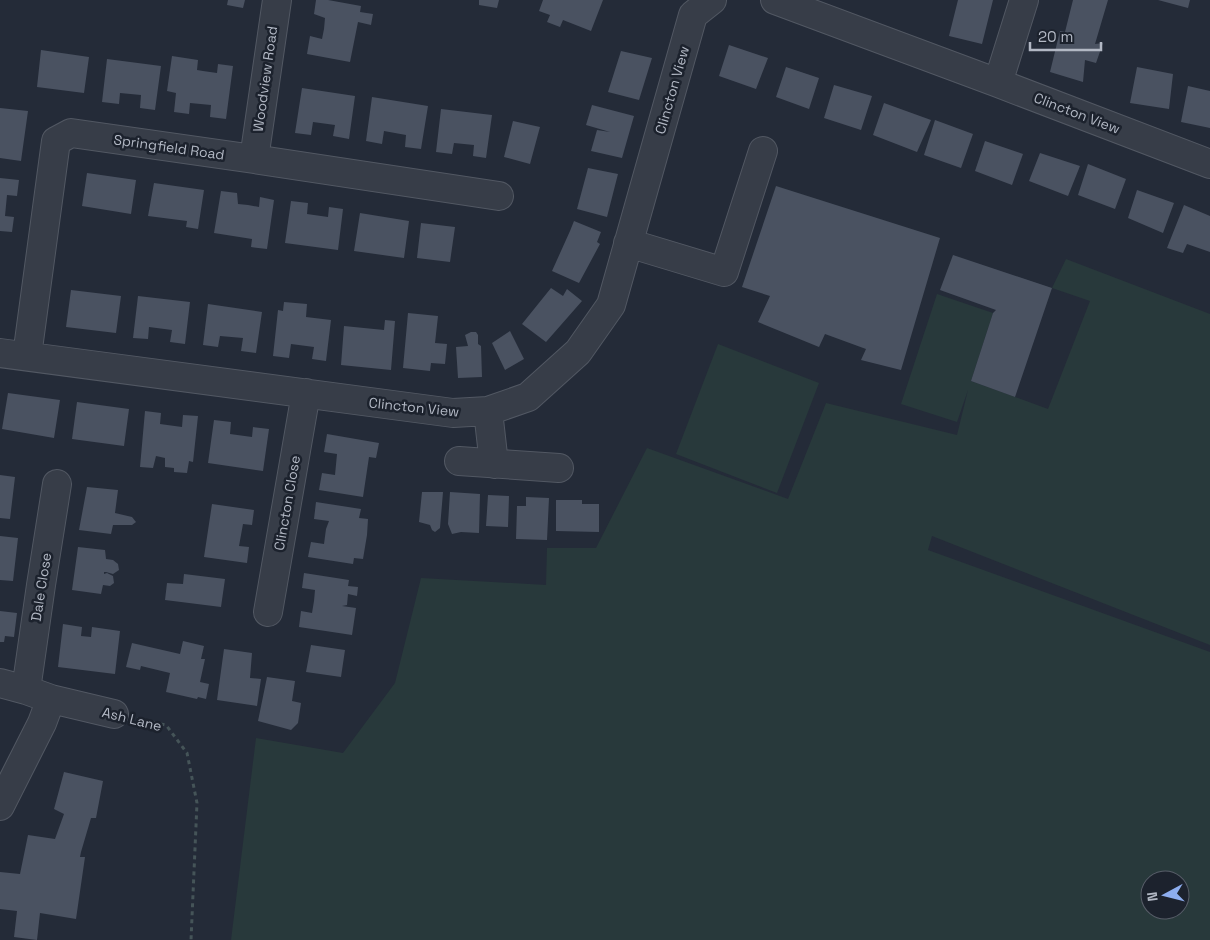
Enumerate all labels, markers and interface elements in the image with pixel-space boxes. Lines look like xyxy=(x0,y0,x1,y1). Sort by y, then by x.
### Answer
scale bar xyxy=(1030,20,1101,52)
street label: Woodview Road xyxy=(249,25,281,133)
text: 20 m xyxy=(1038,27,1073,46)
street label: Clincton View xyxy=(651,44,693,136)
street label: Clincton View xyxy=(1031,88,1123,138)
street label: Springfield Road xyxy=(112,130,226,164)
street label: Clincton View xyxy=(368,393,460,421)
street label: Clincton Close xyxy=(270,454,304,552)
street label: Dale Close xyxy=(27,551,55,623)
street label: Ash Lane xyxy=(100,703,164,735)
north arrow xyxy=(1140,870,1190,920)
text: N xyxy=(1143,891,1162,902)

